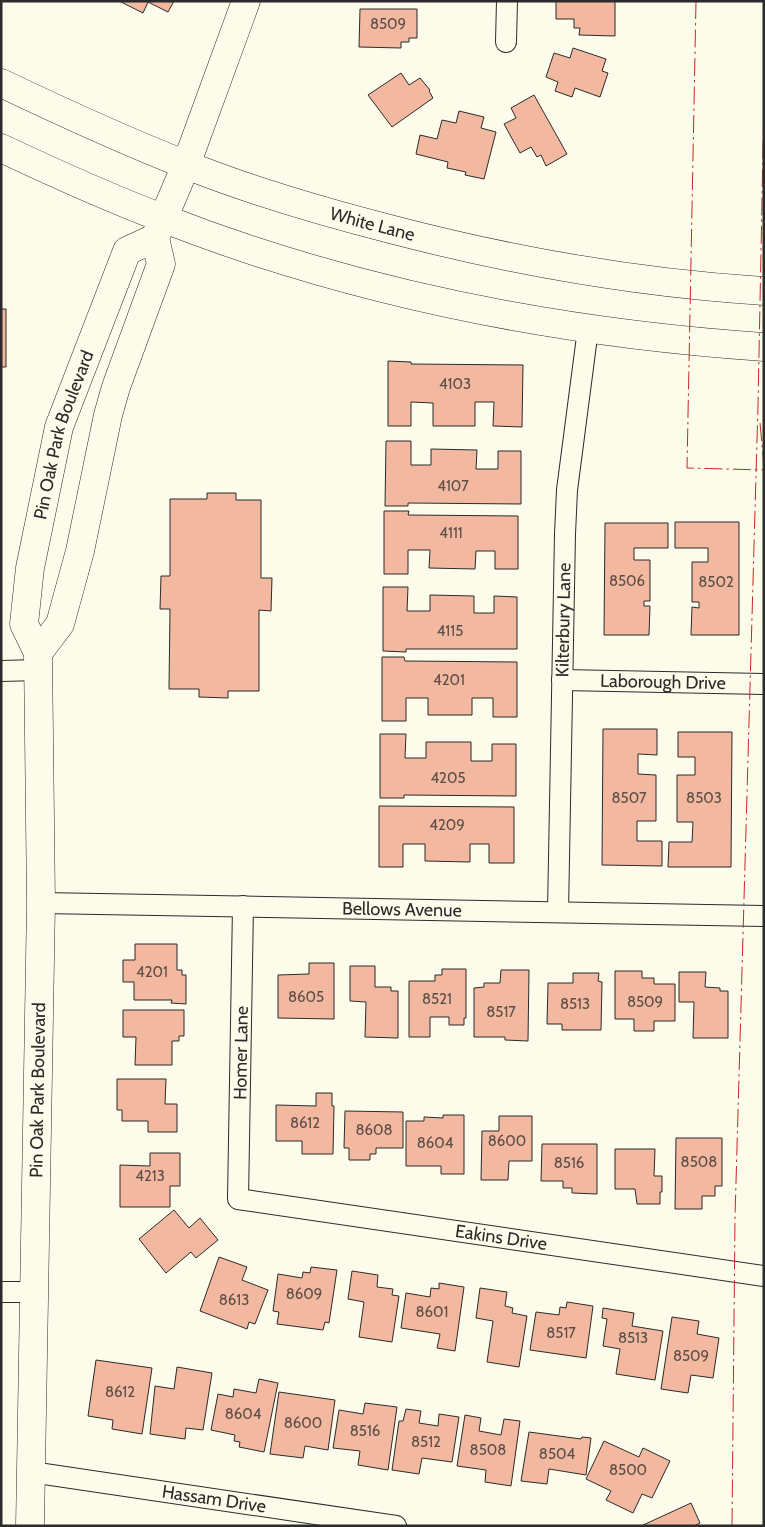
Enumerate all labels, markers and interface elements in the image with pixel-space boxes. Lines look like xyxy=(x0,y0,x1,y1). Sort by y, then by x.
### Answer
house number: 8509 xyxy=(370,15,406,33)
street label: White Lane xyxy=(327,202,417,246)
street label: Pin Oak Park Boulevard xyxy=(29,347,99,522)
house number: 4103 xyxy=(439,375,471,393)
house number: 4107 xyxy=(437,477,469,495)
house number: 4111 xyxy=(439,524,463,542)
street label: Kilterbury Lane xyxy=(551,562,575,678)
house number: 8506 xyxy=(609,572,645,590)
house number: 8502 xyxy=(698,573,734,591)
house number: 4115 xyxy=(437,622,463,640)
street label: Laborough Drive xyxy=(600,670,726,694)
house number: 4201 xyxy=(433,671,465,689)
house number: 4205 xyxy=(430,769,466,787)
house number: 8507 xyxy=(611,789,647,807)
house number: 8503 xyxy=(686,789,722,807)
house number: 4209 xyxy=(429,816,465,834)
street label: Bellows Avenue xyxy=(342,897,462,922)
house number: 4201 xyxy=(136,963,168,981)
house number: 8605 xyxy=(288,988,324,1006)
house number: 8521 xyxy=(422,990,452,1008)
house number: 8509 xyxy=(627,993,663,1011)
house number: 8513 xyxy=(560,995,590,1013)
street label: Pin Oak Park Boulevard xyxy=(25,1002,50,1178)
house number: 8517 xyxy=(486,1003,516,1021)
street label: Homer Lane xyxy=(229,1006,253,1100)
house number: 8612 xyxy=(290,1114,320,1132)
house number: 8608 xyxy=(355,1121,393,1139)
house number: 8600 xyxy=(488,1132,526,1150)
house number: 8604 xyxy=(417,1134,454,1152)
house number: 8508 xyxy=(681,1153,717,1171)
house number: 8516 xyxy=(554,1154,584,1172)
house number: 4213 xyxy=(135,1167,165,1185)
street label: Eakins Drive xyxy=(454,1220,549,1255)
house number: 8609 xyxy=(286,1285,322,1303)
house number: 8613 xyxy=(219,1291,249,1309)
house number: 8601 xyxy=(416,1303,448,1321)
house number: 8517 xyxy=(546,1324,576,1342)
house number: 8513 xyxy=(618,1329,648,1347)
house number: 8509 xyxy=(673,1347,709,1365)
house number: 8612 xyxy=(105,1383,135,1401)
house number: 8604 xyxy=(225,1405,262,1423)
house number: 8600 xyxy=(284,1414,322,1432)
house number: 8516 xyxy=(350,1422,380,1440)
house number: 8512 xyxy=(411,1433,441,1451)
house number: 8508 xyxy=(470,1441,506,1459)
house number: 8504 xyxy=(539,1445,575,1463)
house number: 8500 xyxy=(609,1461,647,1479)
street label: Hassam Drive xyxy=(160,1481,268,1518)

